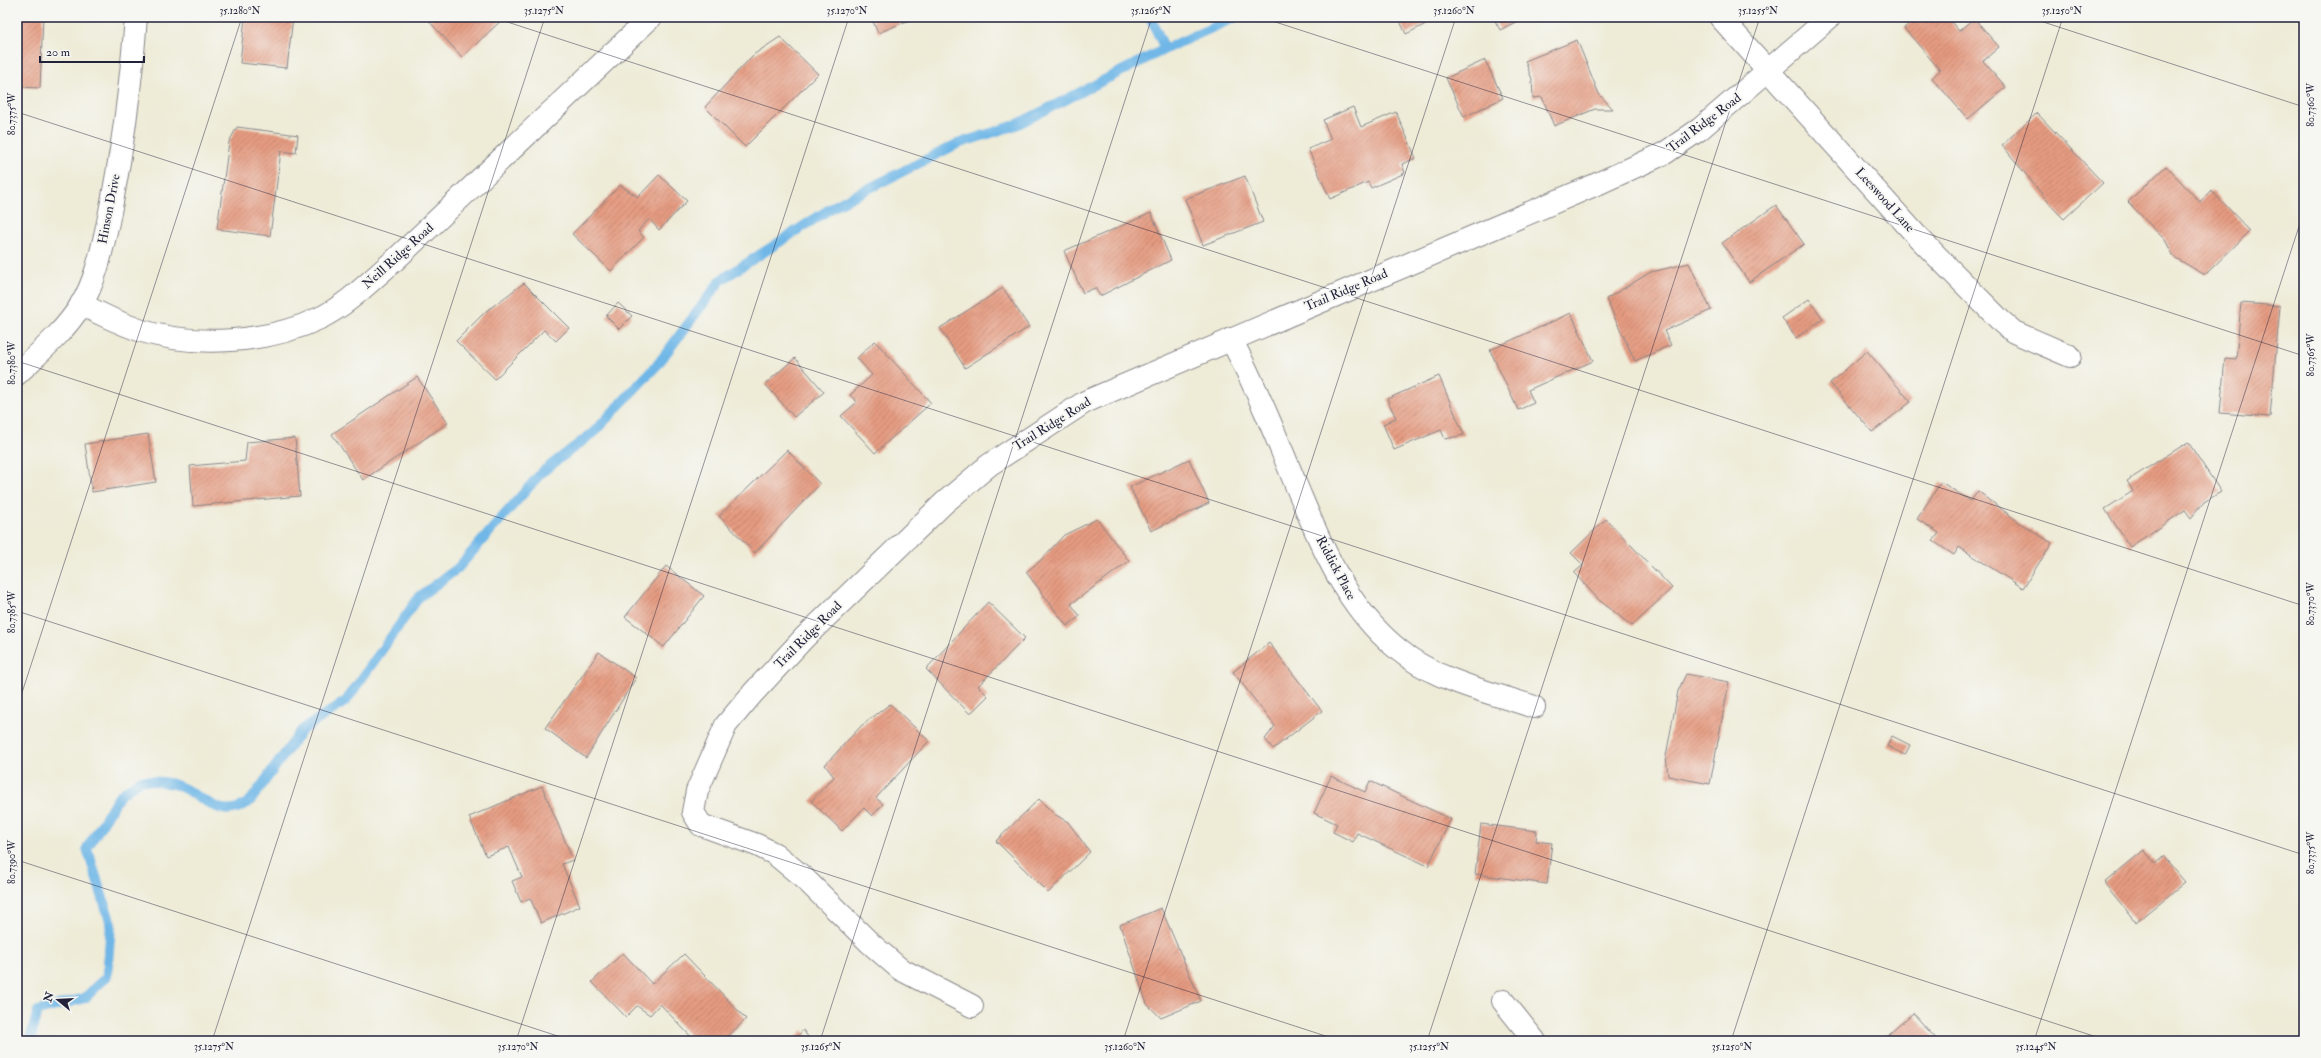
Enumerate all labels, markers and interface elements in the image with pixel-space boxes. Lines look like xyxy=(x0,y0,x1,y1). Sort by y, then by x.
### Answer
text: 35.1280°N xyxy=(220,5,261,17)
text: 35.1275°N xyxy=(524,5,564,17)
text: 35.1270°N xyxy=(827,5,867,17)
text: 35.1265°N xyxy=(1131,5,1171,17)
text: 35.1260°N xyxy=(1433,5,1475,17)
text: 35.1255°N xyxy=(1738,5,1778,17)
text: 35.1250°N xyxy=(2042,5,2082,17)
scale bar xyxy=(40,38,144,64)
text: 20 m xyxy=(46,45,71,60)
text: 80.7360°W xyxy=(2305,82,2317,127)
street label: Trail Ridge Road xyxy=(1664,90,1745,156)
text: 80.7375°W xyxy=(6,92,18,135)
street label: Leeswood Lane xyxy=(1852,164,1919,236)
street label: Hinson Drive xyxy=(94,172,124,245)
street label: Neill Ridge Road xyxy=(359,219,437,292)
street label: Trail Ridge Road xyxy=(1302,265,1391,315)
text: 80.7365°W xyxy=(2305,333,2317,376)
text: 80.7380°W xyxy=(6,341,18,385)
street label: Trail Ridge Road xyxy=(1010,393,1094,454)
street label: Riddick Place xyxy=(1312,533,1360,603)
text: 80.7370°W xyxy=(2305,582,2317,626)
text: 80.7385°W xyxy=(6,590,18,633)
street label: Trail Ridge Road xyxy=(771,598,845,672)
text: 80.7375°W xyxy=(2305,831,2317,874)
text: 80.7390°W xyxy=(6,839,18,884)
north arrow xyxy=(38,980,78,1020)
text: N xyxy=(41,989,57,1005)
text: 35.1275°N xyxy=(194,1041,234,1053)
text: 35.1270°N xyxy=(498,1041,538,1053)
text: 35.1265°N xyxy=(801,1041,841,1053)
text: 35.1260°N xyxy=(1104,1041,1146,1053)
text: 35.1255°N xyxy=(1409,1041,1449,1053)
text: 35.1250°N xyxy=(1712,1041,1752,1053)
text: 35.1245°N xyxy=(2016,1041,2056,1053)

